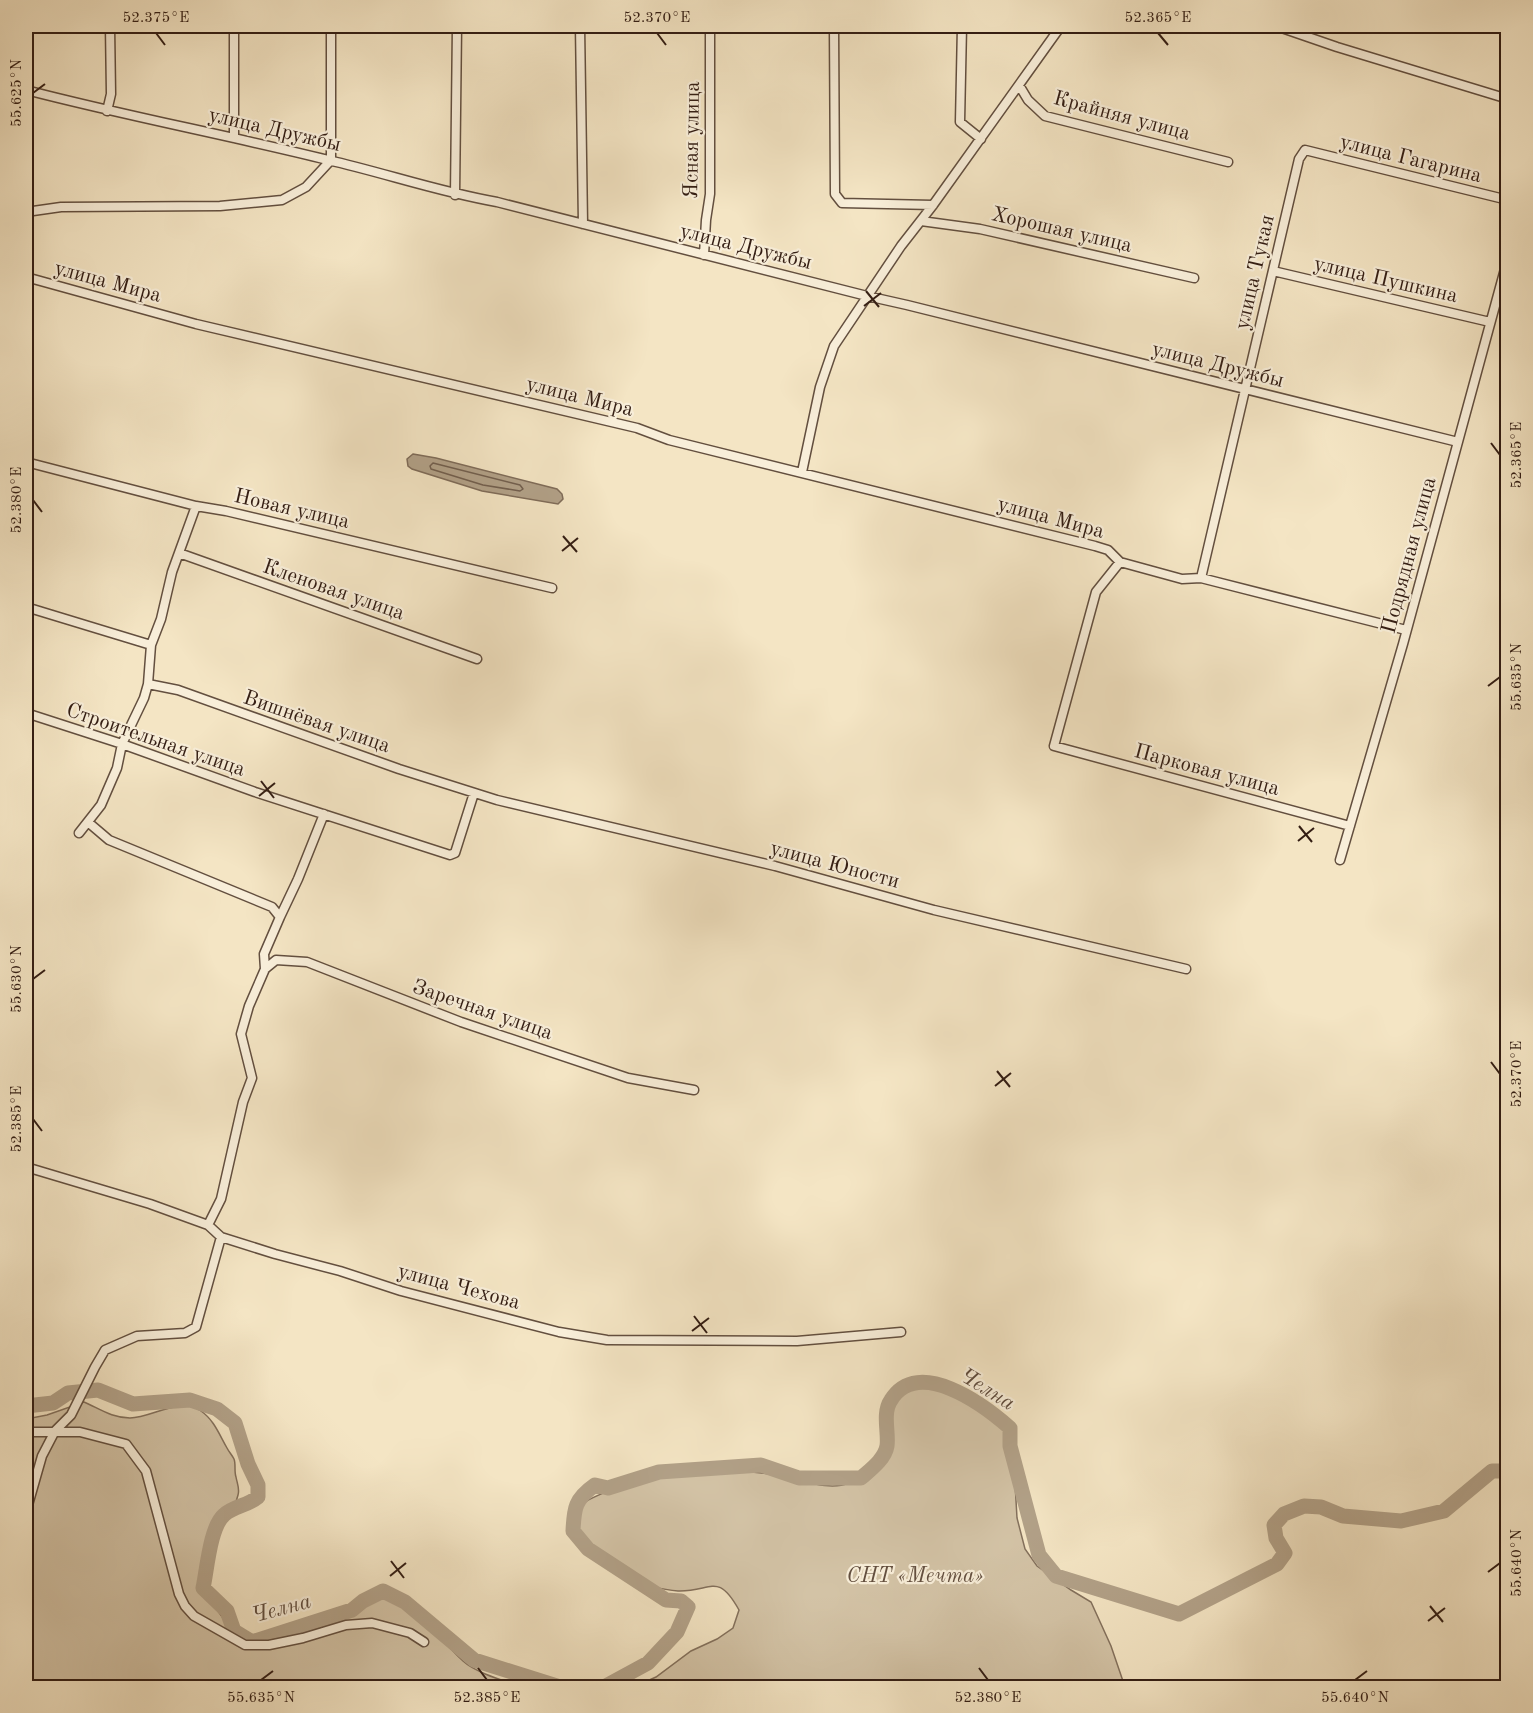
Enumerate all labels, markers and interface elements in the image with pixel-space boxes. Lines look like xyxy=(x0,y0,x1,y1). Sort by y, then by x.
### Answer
text: 52.375°E xyxy=(123,11,189,26)
text: 52.370°E xyxy=(624,11,690,26)
text: 52.365°E xyxy=(1125,11,1191,26)
text: 55.625°N xyxy=(10,59,25,127)
street label: Ясная улица xyxy=(681,81,704,199)
street label: Крайняя улица xyxy=(1051,88,1192,145)
street label: улица Дружбы xyxy=(206,105,343,156)
street label: улица Гагарина xyxy=(1338,132,1484,187)
street label: Хорошая улица xyxy=(989,204,1134,257)
street label: улица Тукая xyxy=(1232,213,1279,332)
street label: улица Дружбы xyxy=(677,221,814,274)
street label: улица Пушкина xyxy=(1312,254,1460,307)
street label: улица Мира xyxy=(52,258,163,307)
street label: улица Дружбы xyxy=(1149,339,1286,392)
street label: улица Мира xyxy=(524,374,635,421)
text: 52.365°E xyxy=(1510,422,1525,488)
text: 52.380°E xyxy=(10,467,25,533)
street label: Подрядная улица xyxy=(1378,475,1440,636)
street label: Новая улица xyxy=(232,486,351,533)
street label: улица Мира xyxy=(995,494,1106,543)
street label: Кленовая улица xyxy=(260,556,407,625)
text: 55.635°N xyxy=(1510,643,1525,711)
street label: Вишнёвая улица xyxy=(240,687,393,757)
street label: Строительная улица xyxy=(63,700,248,781)
street label: Парковая улица xyxy=(1132,741,1282,800)
street label: улица Юности xyxy=(768,838,902,893)
text: 55.630°N xyxy=(10,945,25,1013)
street label: Заречная улица xyxy=(410,977,555,1044)
text: 52.370°E xyxy=(1510,1041,1525,1107)
text: 52.385°E xyxy=(10,1086,25,1152)
street label: улица Чехова xyxy=(395,1261,522,1314)
water label: Челна xyxy=(955,1364,1019,1415)
text: 55.640°N xyxy=(1510,1529,1525,1597)
park label: СНТ «Мечта» xyxy=(847,1566,983,1587)
water label: Челна xyxy=(249,1590,314,1627)
text: 55.635°N xyxy=(227,1691,295,1706)
text: 52.385°E xyxy=(454,1691,520,1706)
text: 52.380°E xyxy=(955,1691,1021,1706)
text: 55.640°N xyxy=(1321,1691,1389,1706)

